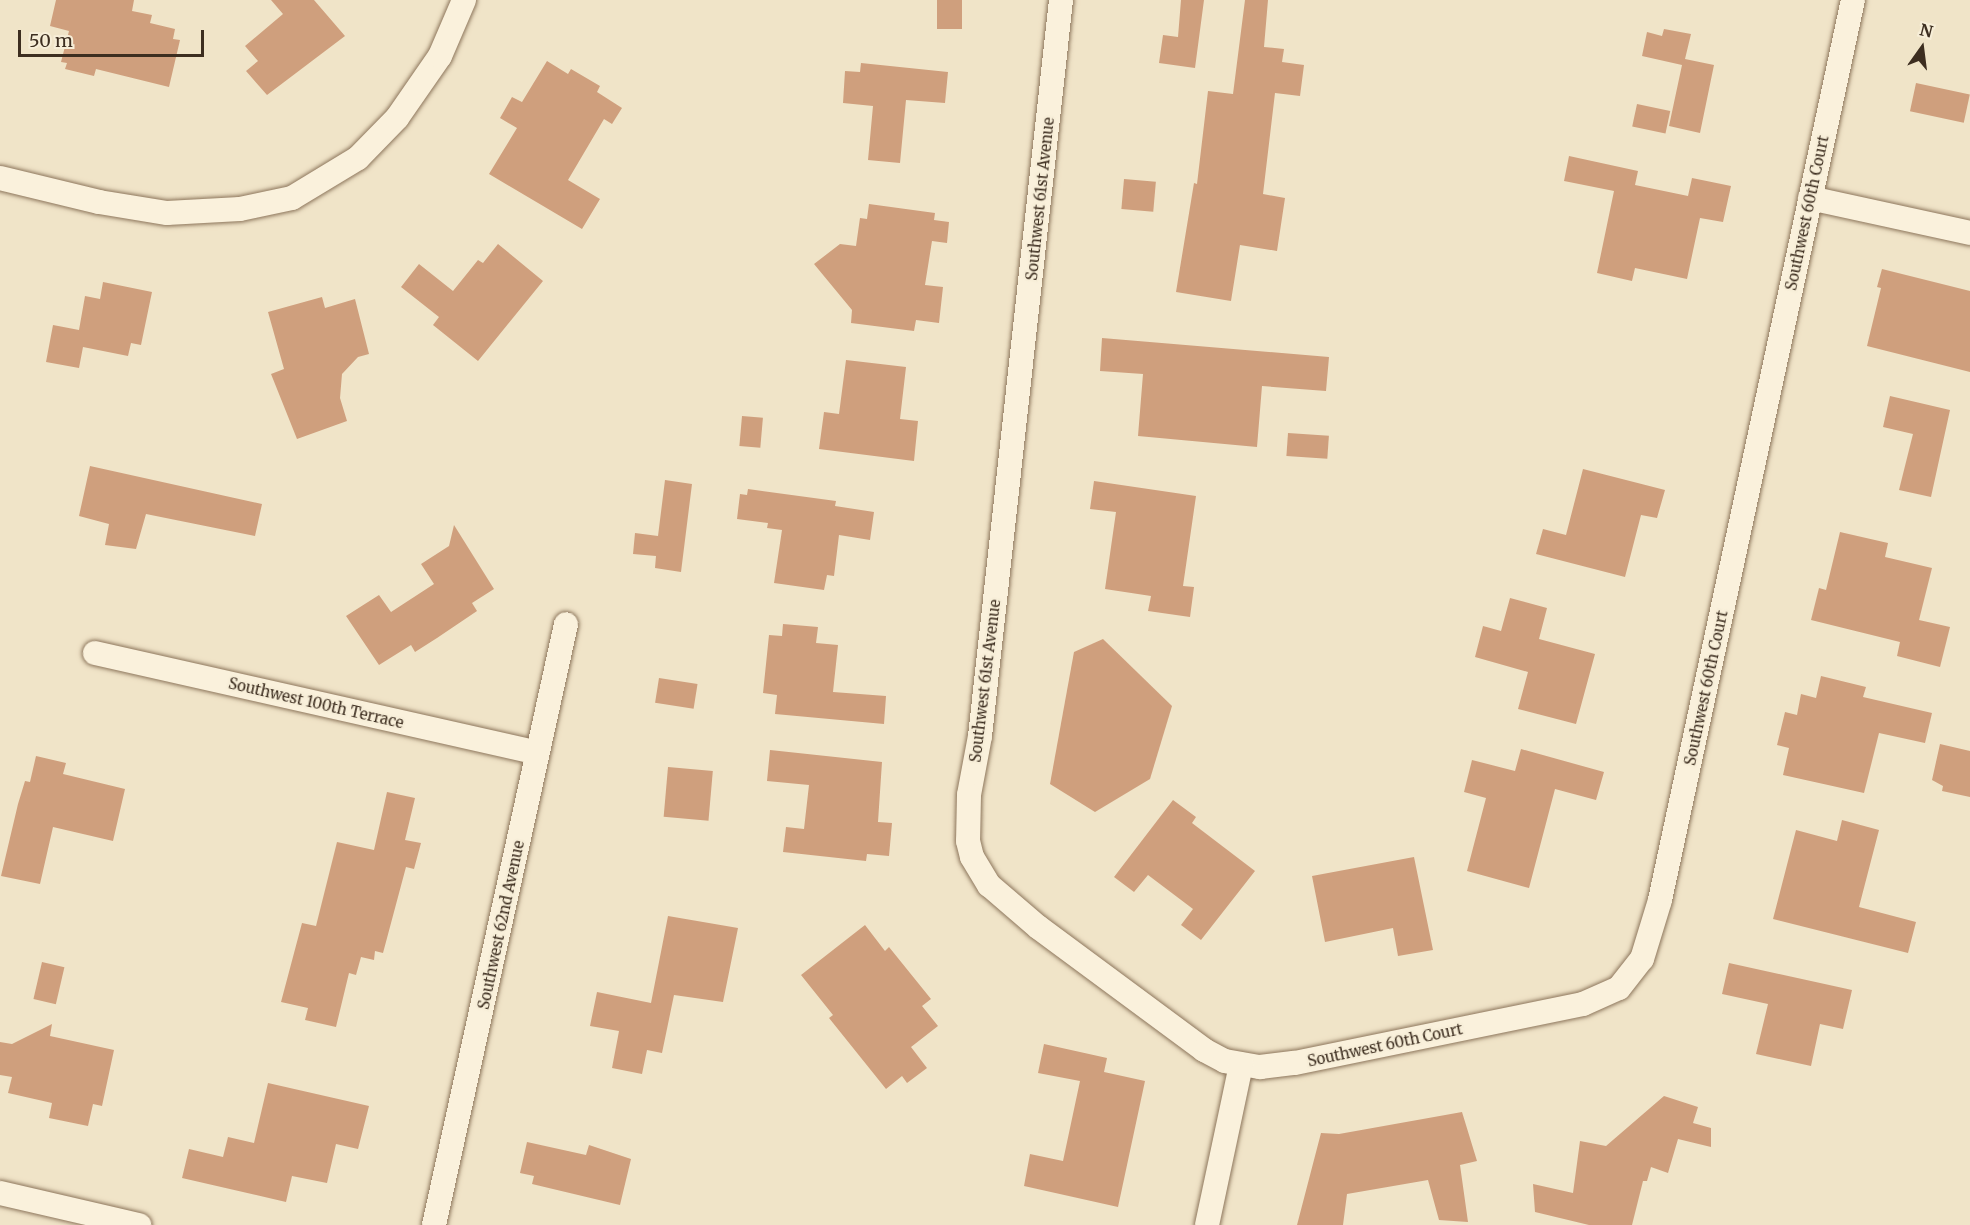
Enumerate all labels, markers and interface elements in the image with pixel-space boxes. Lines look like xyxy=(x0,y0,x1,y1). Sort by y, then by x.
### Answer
scale bar xyxy=(21,18,207,56)
north arrow xyxy=(1892,18,1952,78)
text: N xyxy=(1918,19,1935,42)
text: 50 m xyxy=(29,29,73,52)
street label: Southwest 61st Avenue xyxy=(1022,117,1058,281)
street label: Southwest 60th Court xyxy=(1782,134,1832,292)
street label: Southwest 61st Avenue xyxy=(966,599,1004,763)
street label: Southwest 60th Court xyxy=(1681,609,1731,767)
street label: Southwest 100th Terrace xyxy=(227,674,405,732)
street label: Southwest 62nd Avenue xyxy=(474,839,528,1011)
street label: Southwest 60th Court xyxy=(1306,1020,1464,1070)

